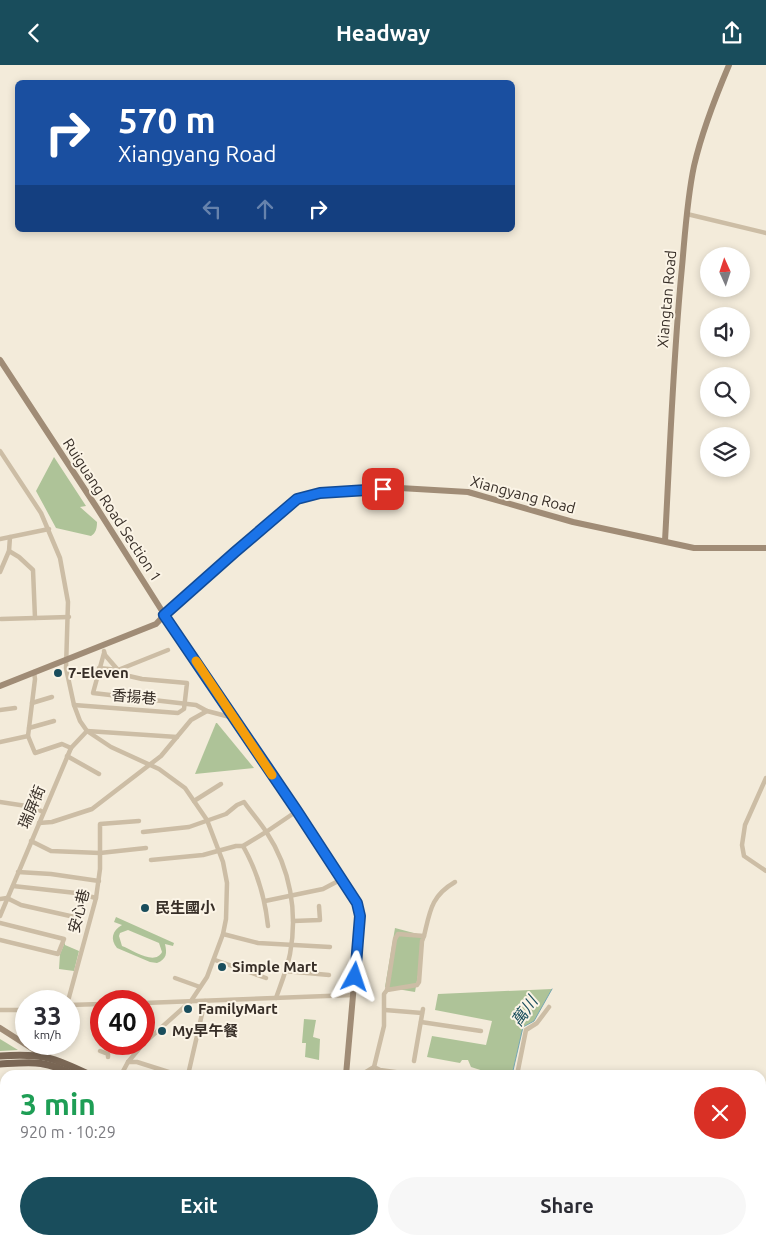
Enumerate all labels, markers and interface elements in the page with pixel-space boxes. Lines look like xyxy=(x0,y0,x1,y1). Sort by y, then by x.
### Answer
icon: back xyxy=(20,19,48,47)
icon: share xyxy=(718,19,746,47)
text: Headway xyxy=(336,20,430,45)
icon: right xyxy=(35,100,100,165)
text: 570 m xyxy=(118,100,216,140)
text: Xiangyang Road xyxy=(118,141,276,166)
icon: left xyxy=(198,195,226,223)
icon: ahead xyxy=(251,195,279,223)
icon: right xyxy=(304,195,332,223)
north arrow xyxy=(700,247,750,297)
map controls xyxy=(700,247,750,477)
street label: Xiangtan Road xyxy=(654,249,679,348)
button: sound xyxy=(700,307,750,357)
button: search xyxy=(700,367,750,417)
button: layers xyxy=(700,427,750,477)
street label: Ruiguang Road Section 1 xyxy=(60,435,165,584)
pin xyxy=(362,468,404,510)
street label: Xiangyang Road xyxy=(469,472,577,517)
icon: arrive xyxy=(369,475,397,503)
place label: 7-Eleven xyxy=(68,664,129,681)
marker: 7-Eleven xyxy=(52,667,64,679)
street label: 香揚巷 xyxy=(111,686,157,707)
street label: 瑞屏街 xyxy=(15,783,48,831)
street label: 安心巷 xyxy=(65,887,92,935)
place label: 民生國小 xyxy=(155,899,216,916)
marker: 民生國小 xyxy=(139,902,151,914)
position arrow xyxy=(328,950,380,1002)
place label: Simple Mart xyxy=(232,958,318,975)
marker: Simple Mart xyxy=(216,961,228,973)
speed limit sign: 40 xyxy=(90,990,155,1055)
water label: 萬川 xyxy=(507,991,542,1029)
place label: FamilyMart xyxy=(198,1000,278,1017)
text: 33 xyxy=(33,1002,62,1030)
marker: FamilyMart xyxy=(182,1003,194,1015)
place label: My早午餐 xyxy=(172,1022,238,1039)
marker: My早午餐 xyxy=(156,1025,168,1037)
text: km/h xyxy=(34,1028,61,1041)
text: 3 min xyxy=(20,1087,96,1121)
button: close xyxy=(694,1087,746,1139)
text: 920 m · 10:29 xyxy=(20,1123,116,1141)
button: Exit xyxy=(20,1177,378,1235)
button: Share xyxy=(388,1177,746,1235)

